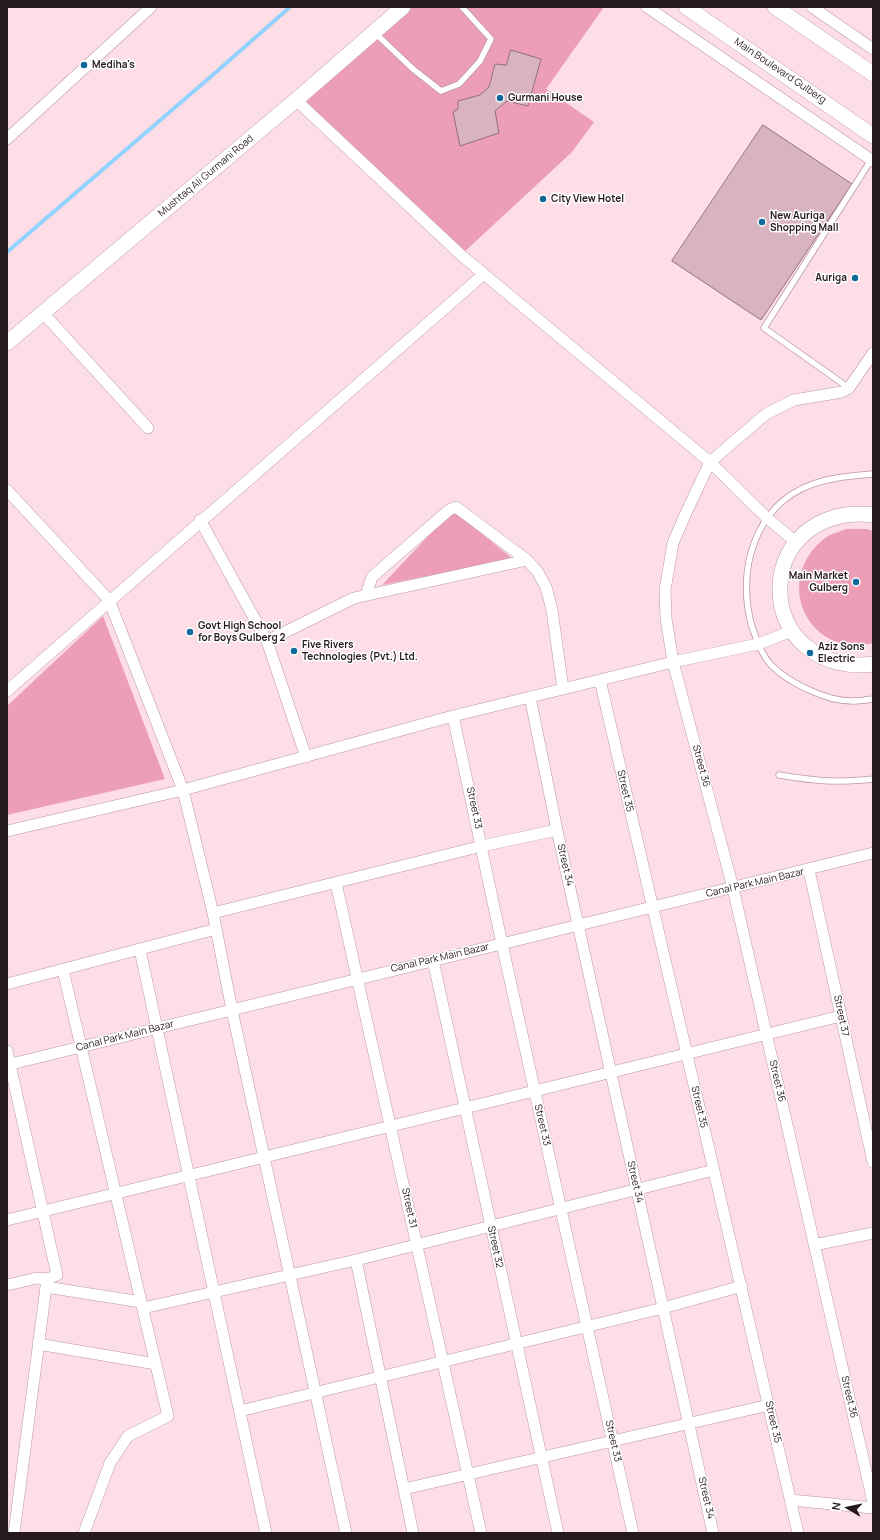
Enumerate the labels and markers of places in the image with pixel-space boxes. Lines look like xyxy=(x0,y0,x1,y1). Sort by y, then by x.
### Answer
place label: Mediha's xyxy=(92,59,135,71)
marker: Mediha's xyxy=(79,60,89,70)
place label: Gurmani House xyxy=(508,92,582,104)
marker: Gurmani House xyxy=(495,93,505,103)
place label: City View Hotel xyxy=(551,193,624,205)
marker: City View Hotel xyxy=(538,194,548,204)
place label: New Auriga Shopping Mall xyxy=(770,210,838,234)
marker: New Auriga Shopping Mall xyxy=(757,217,767,227)
place label: Auriga xyxy=(815,272,847,284)
marker: Auriga xyxy=(850,273,860,283)
place label: Main Market Gulberg xyxy=(789,570,848,594)
marker: Main Market Gulberg xyxy=(851,577,861,587)
place label: Govt High School for Boys Gulberg 2 xyxy=(198,620,286,644)
marker: Govt High School for Boys Gulberg 2 xyxy=(185,627,195,637)
place label: Five Rivers Technologies (Pvt.) Ltd. xyxy=(302,639,418,662)
place label: Aziz Sons Electric xyxy=(818,641,865,664)
marker: Five Rivers Technologies (Pvt.) Ltd. xyxy=(289,646,299,656)
marker: Aziz Sons Electric xyxy=(805,648,815,658)

